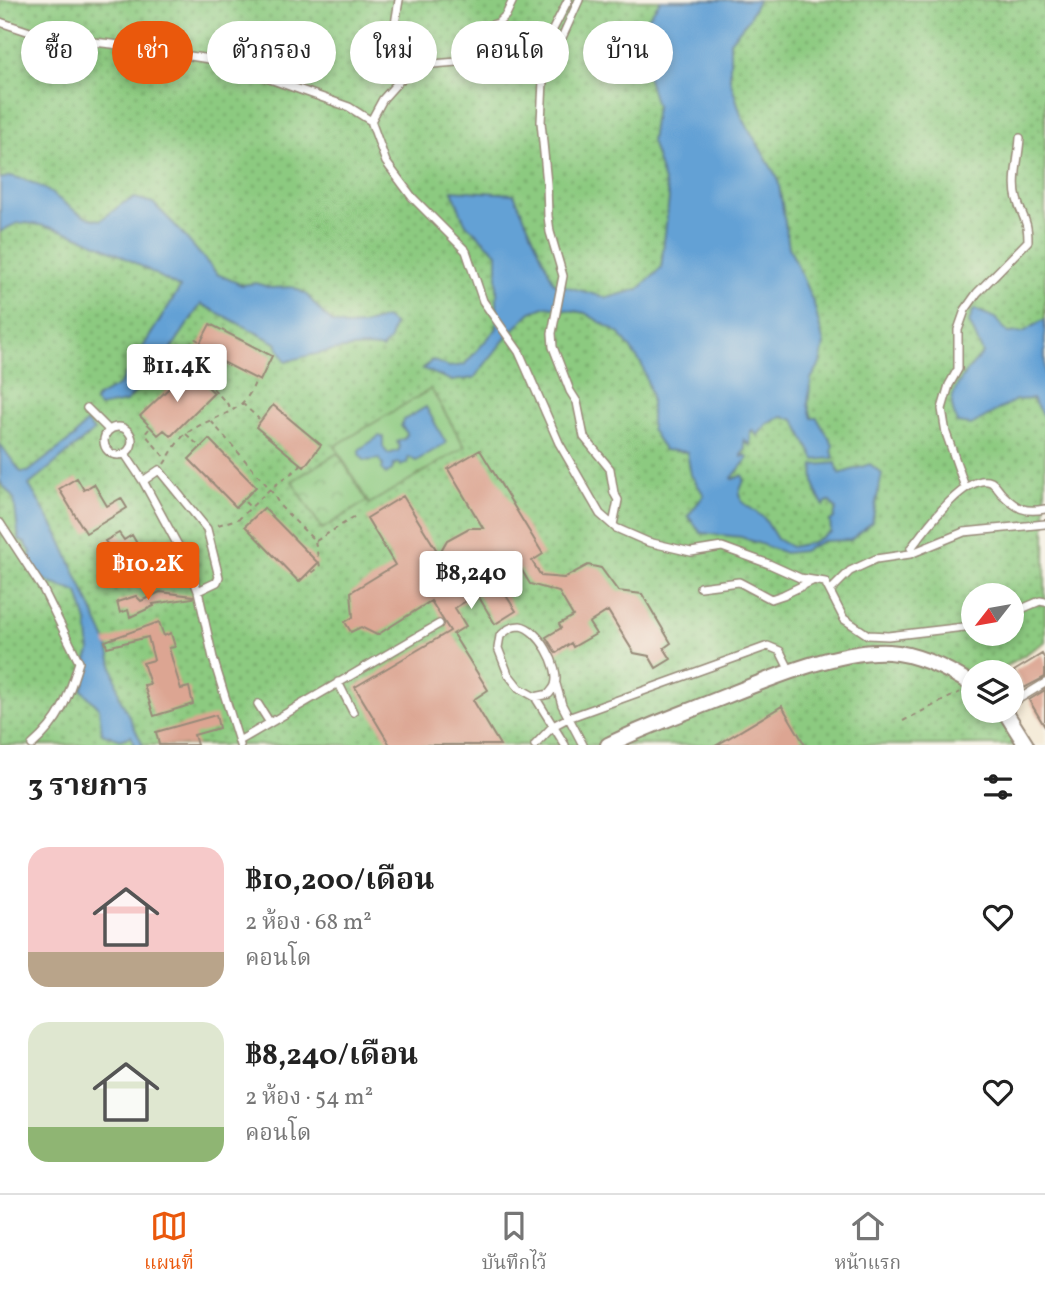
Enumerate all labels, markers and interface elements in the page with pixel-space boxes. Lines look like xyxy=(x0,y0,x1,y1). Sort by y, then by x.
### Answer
chip: ซื้อ xyxy=(21,21,98,84)
chip: เช่า xyxy=(112,21,193,84)
chip: ตัวกรอง xyxy=(207,21,336,84)
chip: ใหม่ xyxy=(350,21,437,84)
chip: คอนโด xyxy=(451,21,569,84)
chip: บ้าน xyxy=(583,21,673,84)
pin: ฿11.4K xyxy=(120,344,234,404)
text: ฿11.4K xyxy=(143,351,211,383)
pin: ฿10.2K xyxy=(91,542,205,602)
text: ฿10.2K xyxy=(112,549,184,581)
pin: ฿8,240 xyxy=(414,552,528,611)
text: ฿8,240 xyxy=(436,558,506,590)
north arrow xyxy=(961,583,1024,646)
map controls xyxy=(961,583,1024,723)
button: layers xyxy=(961,660,1024,723)
text: 3 รายการ xyxy=(28,766,148,808)
icon: filters xyxy=(979,768,1017,806)
text: ฿10,200/เดือน xyxy=(245,860,434,902)
icon: home xyxy=(84,875,168,959)
icon: heart xyxy=(979,898,1017,936)
text: 2 ห้อง · 68 m² xyxy=(245,907,372,939)
text: คอนโด xyxy=(245,943,312,975)
text: ฿8,240/เดือน xyxy=(245,1035,418,1077)
icon: home xyxy=(84,1050,168,1134)
icon: heart xyxy=(979,1073,1017,1111)
text: 2 ห้อง · 54 m² xyxy=(245,1082,373,1114)
text: คอนโด xyxy=(245,1118,312,1150)
tab: แผนที่ xyxy=(144,1207,194,1279)
tab: บันทึกไว้ xyxy=(482,1207,547,1279)
tab: หน้าแรก xyxy=(835,1207,901,1279)

